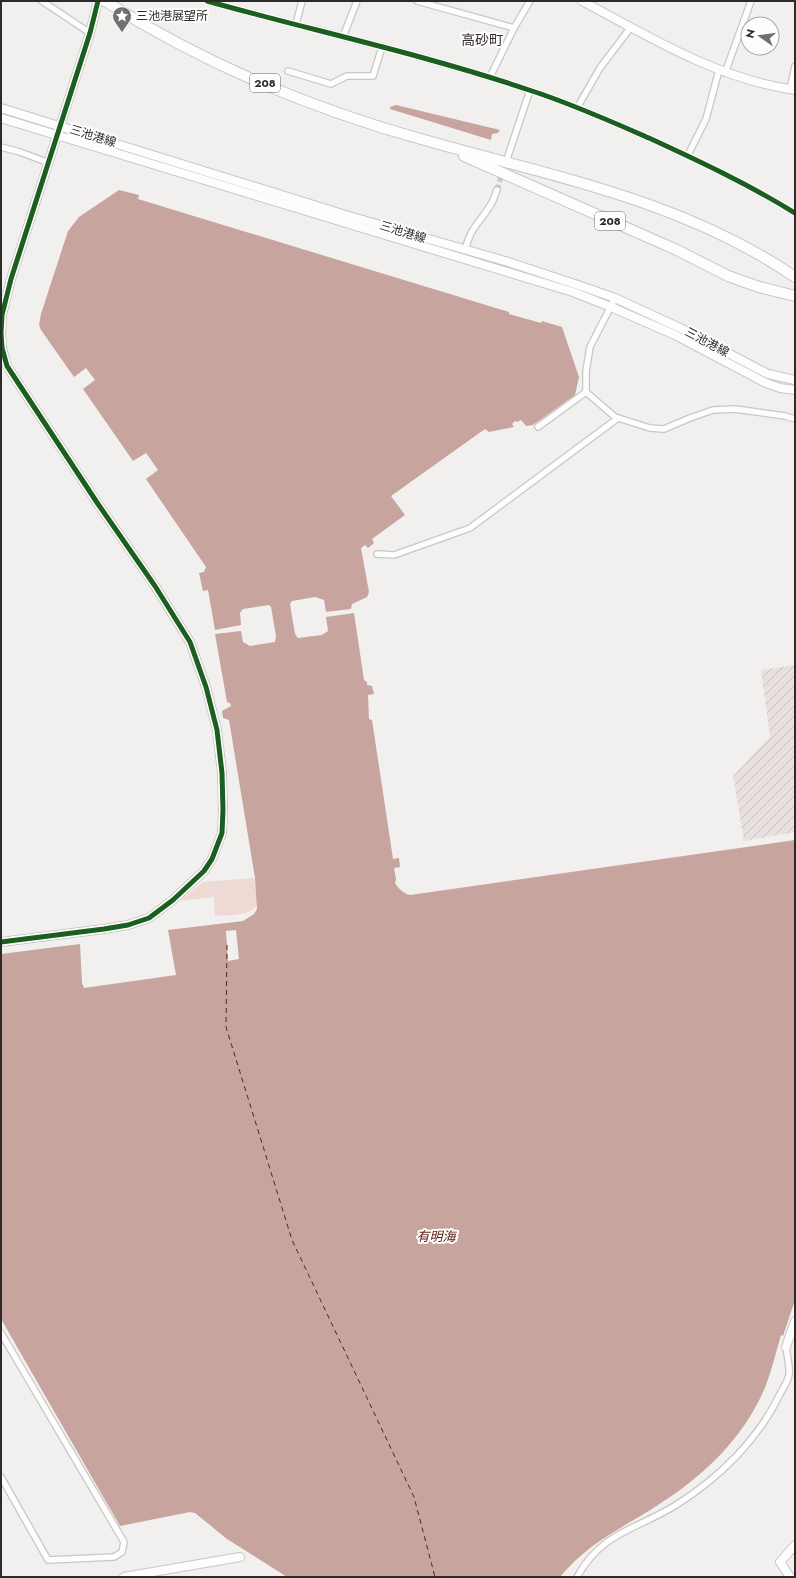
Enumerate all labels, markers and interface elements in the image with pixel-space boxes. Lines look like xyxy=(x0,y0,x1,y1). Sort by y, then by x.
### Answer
place icon: 三池港展望所 xyxy=(111,5,133,33)
place label: 三池港展望所 xyxy=(136,7,208,25)
north arrow xyxy=(740,16,780,56)
text: N xyxy=(741,27,759,40)
district label: 高砂町 xyxy=(461,30,503,50)
road number: 208 xyxy=(250,74,280,92)
street label: 三池港線 xyxy=(67,120,119,152)
road number: 208 xyxy=(595,212,625,230)
street label: 三池港線 xyxy=(377,216,429,248)
street label: 三池港線 xyxy=(682,323,732,361)
water label: 有明海 xyxy=(416,1227,457,1246)

